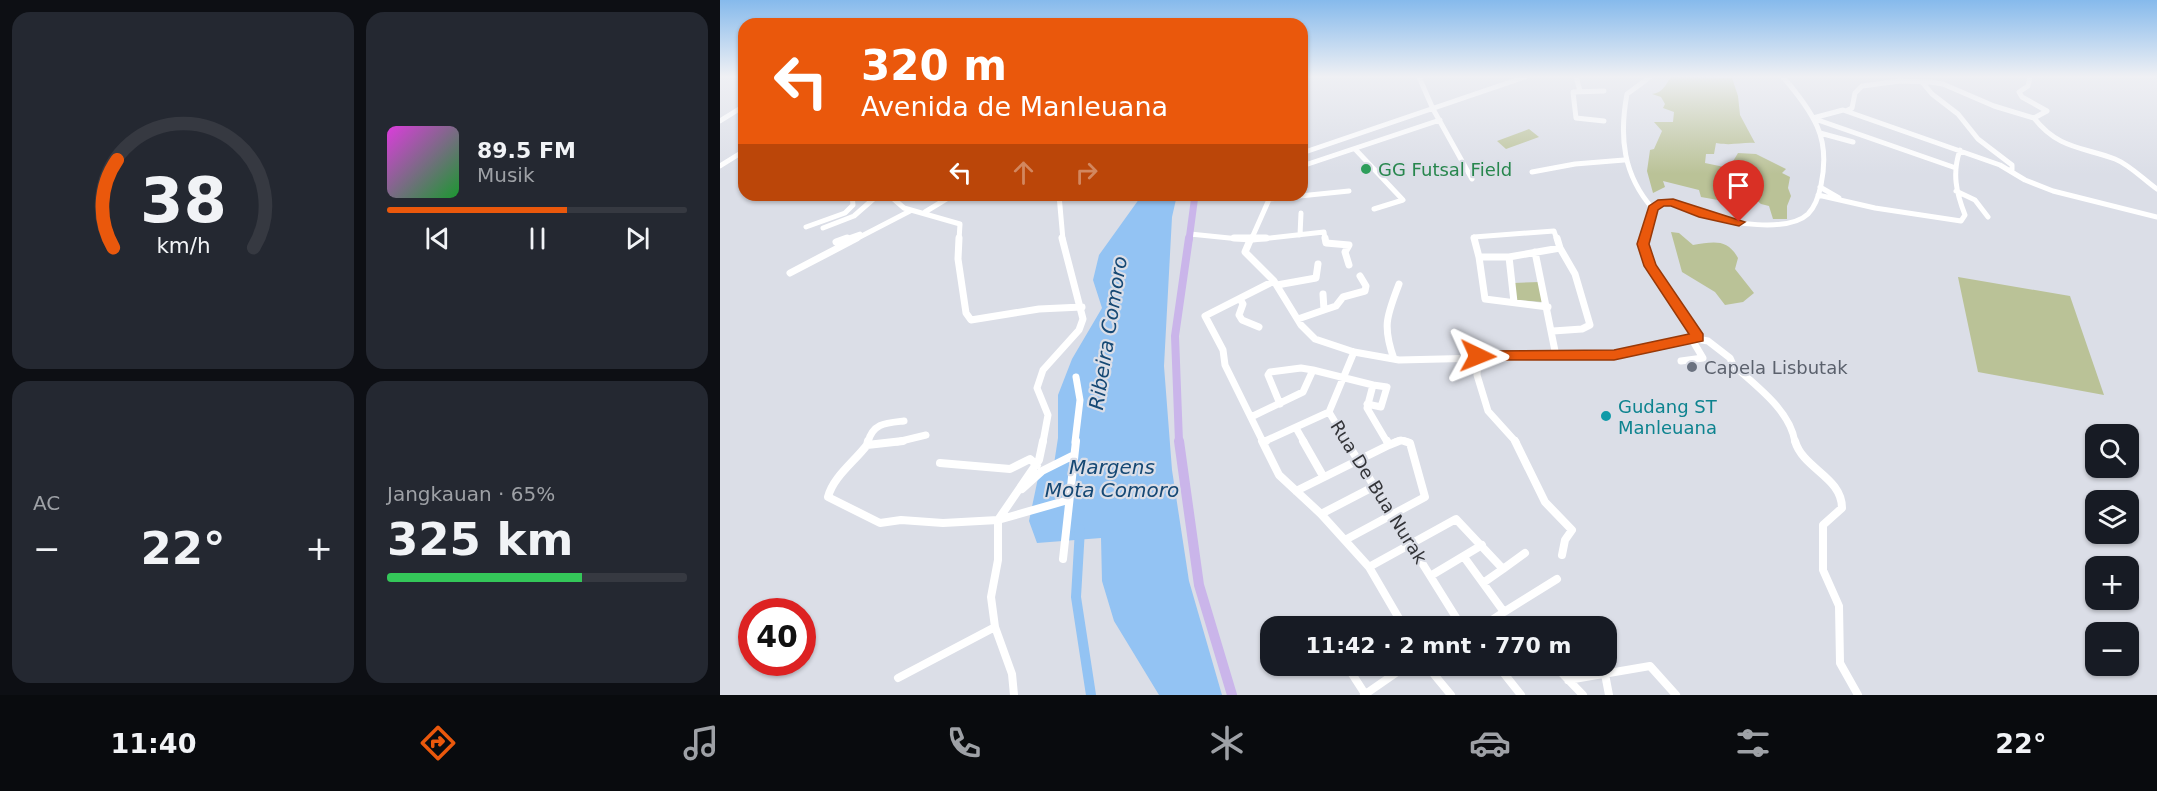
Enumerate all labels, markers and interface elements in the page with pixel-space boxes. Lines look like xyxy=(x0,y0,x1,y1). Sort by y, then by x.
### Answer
text: 320 m xyxy=(861,41,1007,90)
icon: left xyxy=(762,42,840,120)
text: Avenida de Manleuana xyxy=(861,91,1168,122)
text: 89.5 FM xyxy=(477,138,576,163)
icon: left xyxy=(944,156,977,189)
icon: ahead xyxy=(1007,156,1040,189)
icon: right xyxy=(1070,156,1103,189)
place label: GG Futsal Field xyxy=(1378,159,1512,180)
pin xyxy=(1713,160,1764,222)
marker: GG Futsal Field xyxy=(1359,162,1373,176)
text: Musik xyxy=(477,163,535,187)
text: 38 xyxy=(140,164,226,237)
icon: arrive xyxy=(1722,169,1755,202)
icon: previous xyxy=(421,222,454,255)
icon: pause xyxy=(521,222,554,255)
icon: next xyxy=(621,222,654,255)
text: km/h xyxy=(156,233,210,258)
water label: Ribeira Comoro xyxy=(1084,254,1132,412)
position arrow xyxy=(1446,324,1510,388)
place label: Capela Lisbutak xyxy=(1704,357,1848,378)
marker: Capela Lisbutak xyxy=(1685,360,1699,374)
place label: Gudang ST Manleuana xyxy=(1618,396,1718,438)
marker: Gudang ST Manleuana xyxy=(1599,409,1613,423)
street label: Rua De Bua Nurak xyxy=(1326,417,1432,568)
map controls xyxy=(2085,424,2139,676)
button: search xyxy=(2085,424,2139,478)
water label: Margens Mota Comoro xyxy=(1045,455,1179,502)
text: Jangkauan · 65% xyxy=(387,482,555,506)
button: layers xyxy=(2085,490,2139,544)
text: AC xyxy=(33,491,60,515)
text: 325 km xyxy=(387,513,573,566)
text: 22° xyxy=(140,522,226,575)
text: − xyxy=(33,529,61,568)
text: + xyxy=(305,529,333,568)
button: + xyxy=(2085,556,2139,610)
speed limit sign: 40 xyxy=(738,598,816,676)
button: − xyxy=(2085,622,2139,676)
text: 11:42 · 2 mnt · 770 m xyxy=(1306,633,1571,658)
icon: directions xyxy=(417,722,459,764)
icon: music xyxy=(680,722,722,764)
icon: phone xyxy=(943,722,985,764)
icon: climate xyxy=(1206,722,1248,764)
icon: car xyxy=(1469,722,1511,764)
icon: filters xyxy=(1732,722,1774,764)
text: 11:40 xyxy=(110,728,196,759)
text: 22° xyxy=(1995,728,2046,759)

